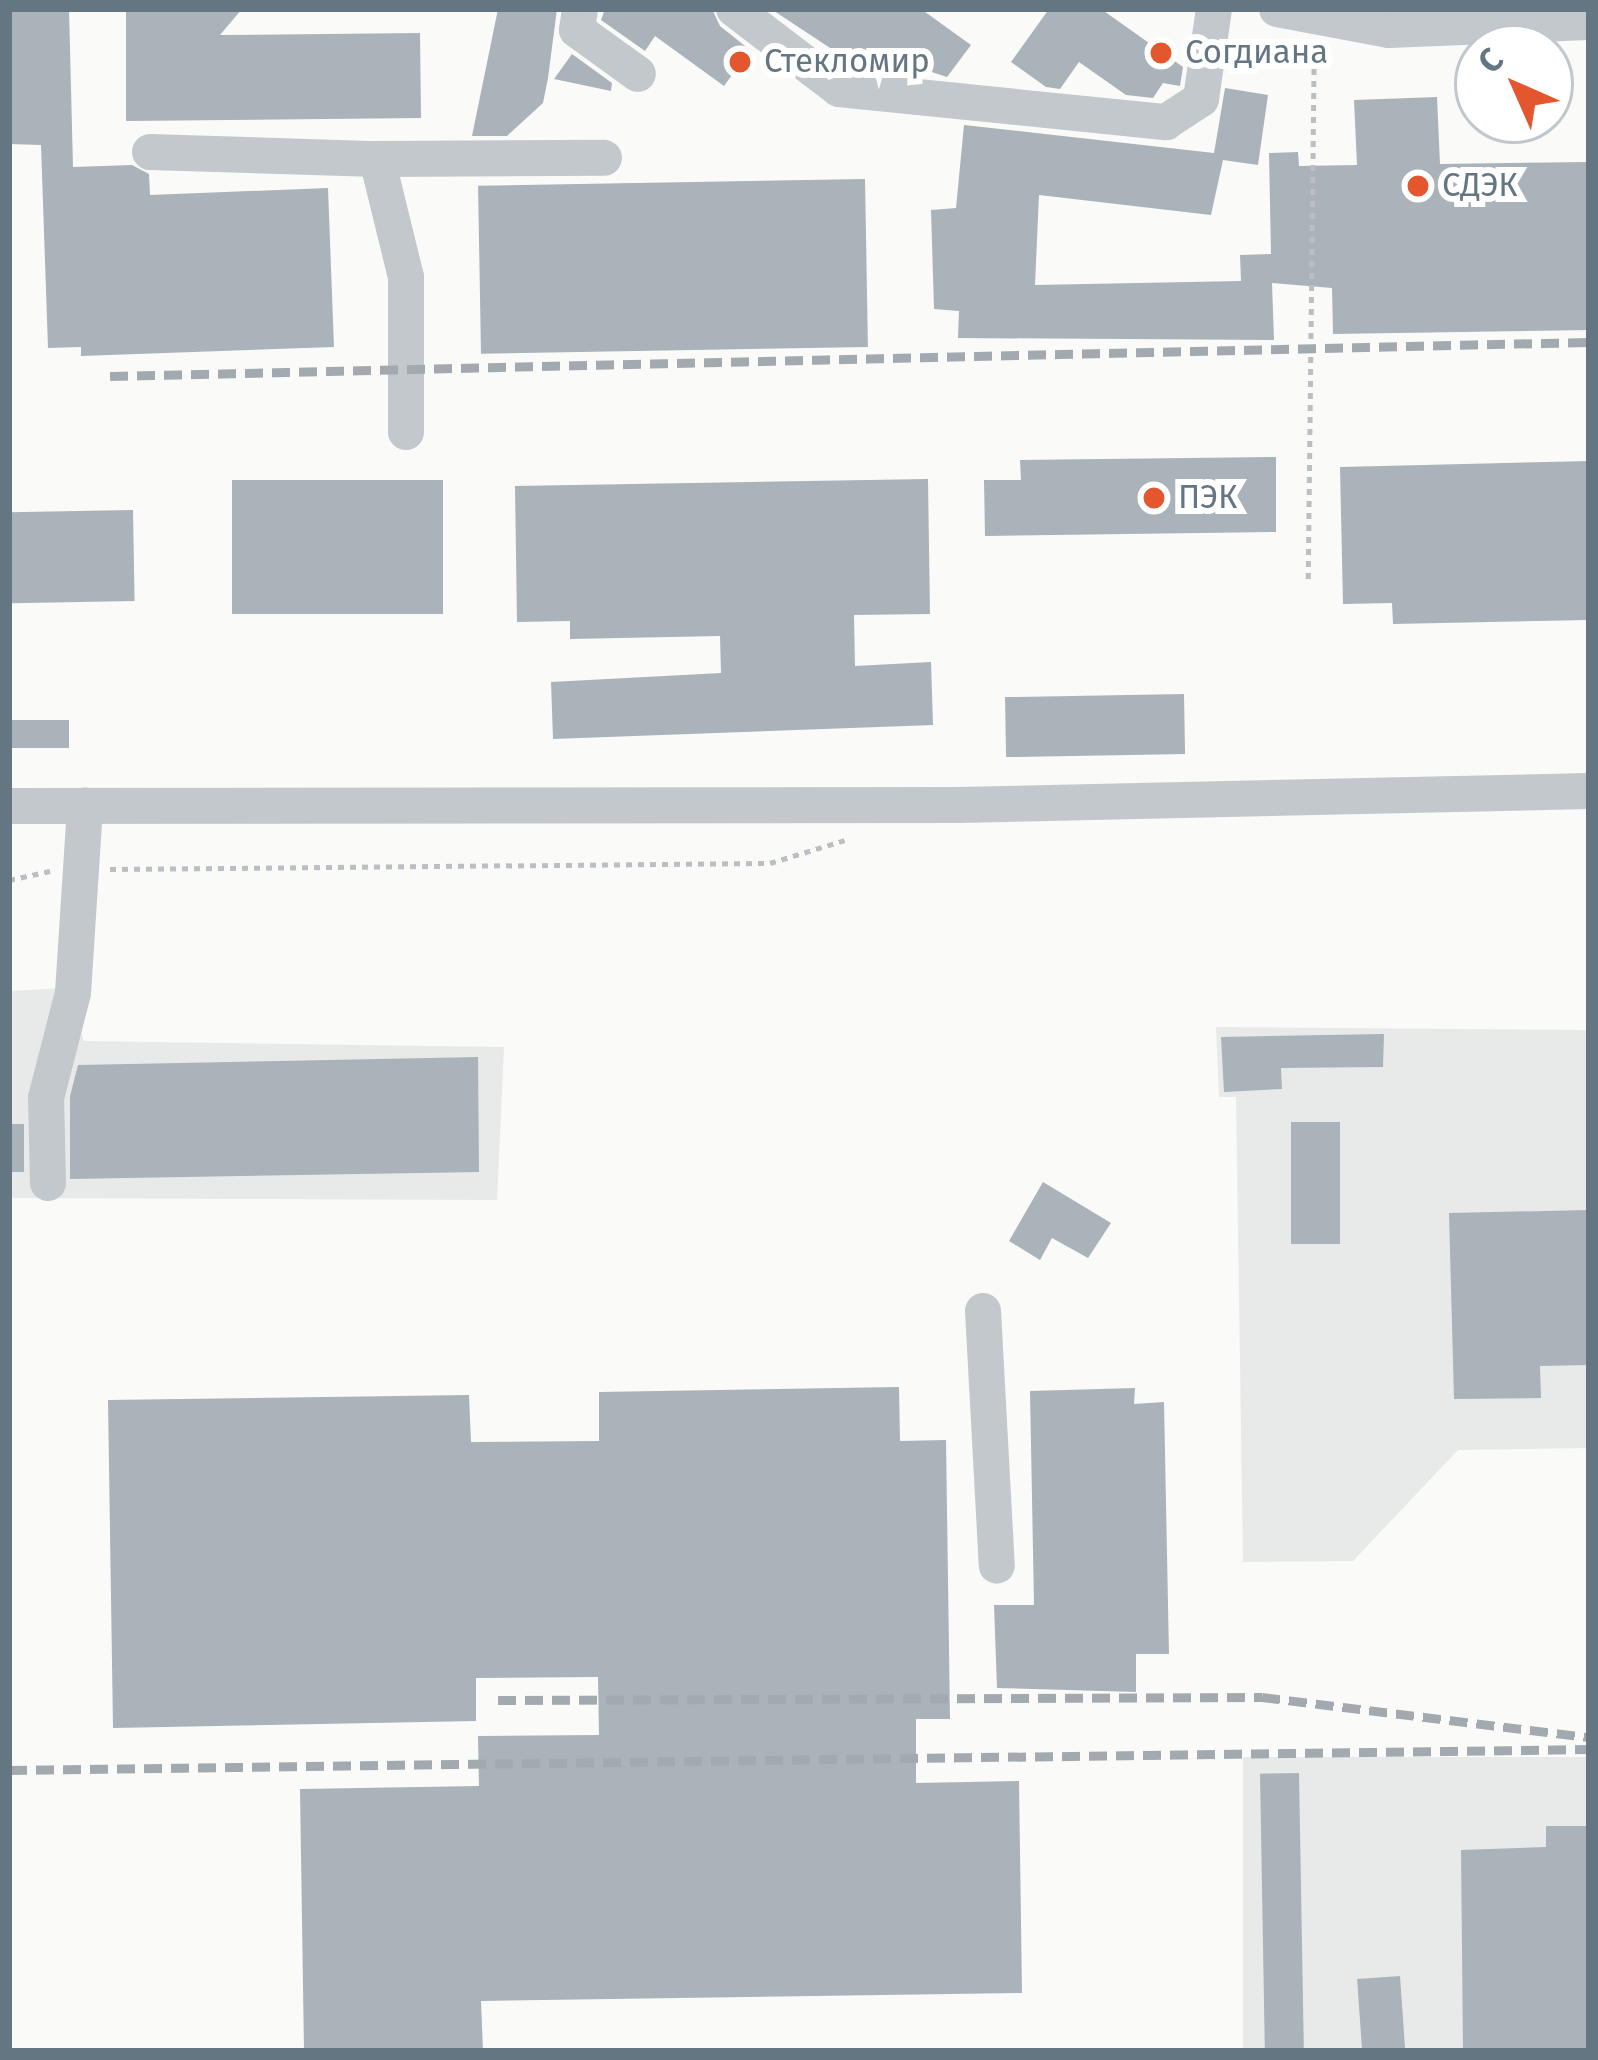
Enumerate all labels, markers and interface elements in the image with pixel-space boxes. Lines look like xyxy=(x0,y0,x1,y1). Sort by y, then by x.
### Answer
north arrow xyxy=(1454,24,1574,144)
place label: Согдиана xyxy=(1185,33,1328,73)
marker: Согдиана xyxy=(1148,40,1174,66)
text: С xyxy=(1470,40,1512,82)
place label: Стекломир xyxy=(764,42,930,82)
marker: Стекломир xyxy=(727,49,753,75)
place label: СДЭК xyxy=(1442,166,1518,206)
marker: СДЭК xyxy=(1405,173,1431,199)
place label: ПЭК xyxy=(1178,478,1237,518)
marker: ПЭК xyxy=(1141,485,1167,511)

